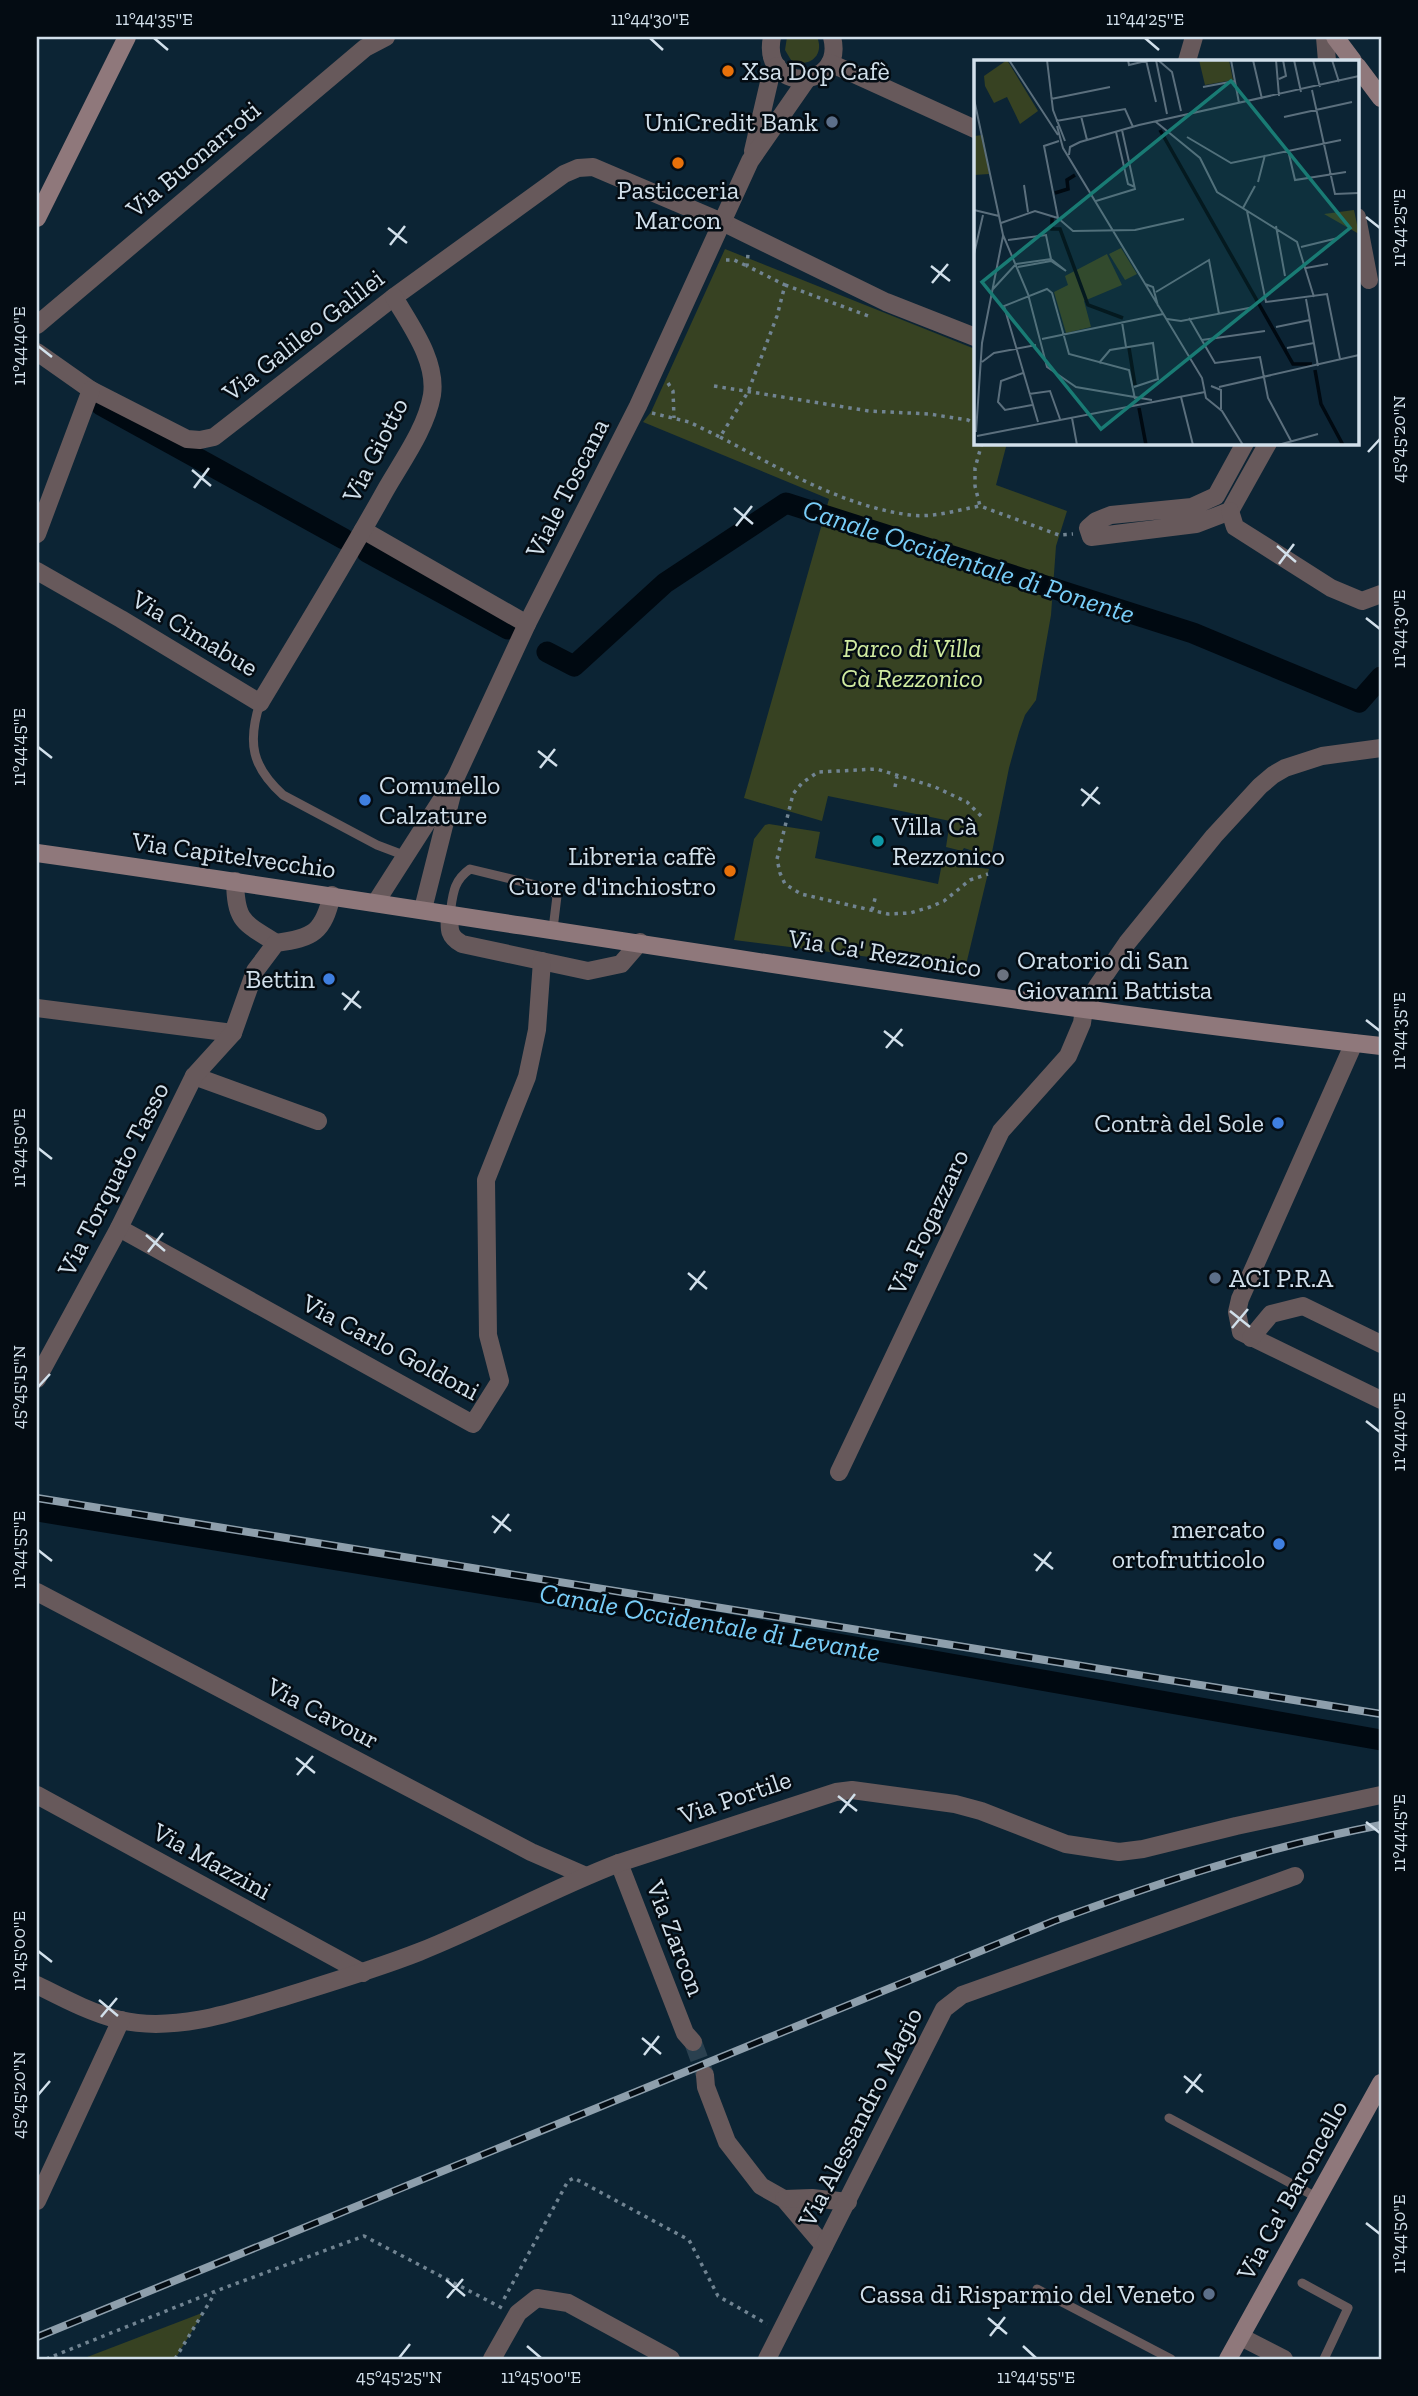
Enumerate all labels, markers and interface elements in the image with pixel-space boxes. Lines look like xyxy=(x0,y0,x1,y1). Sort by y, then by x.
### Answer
text: 11°44'35"E xyxy=(115,8,193,30)
text: 11°44'30"E xyxy=(611,8,689,30)
text: 11°44'25"E xyxy=(1106,8,1184,30)
place label: Xsa Dop Cafè xyxy=(742,55,890,87)
inset map xyxy=(974,60,1358,444)
marker: Xsa Dop Cafè xyxy=(720,63,736,79)
street label: Via Buonarroti xyxy=(119,94,267,225)
place label: UniCredit Bank xyxy=(644,106,818,138)
marker: UniCredit Bank xyxy=(824,114,840,130)
marker: Pasticceria Marcon xyxy=(670,155,686,171)
place label: Pasticceria Marcon xyxy=(617,174,740,236)
text: 11°44'25"E xyxy=(1388,189,1410,267)
street label: Via Galileo Galilei xyxy=(215,262,390,409)
text: 11°44'40"E xyxy=(8,307,30,385)
street label: Via Giotto xyxy=(335,392,415,509)
text: 45°45'20"N xyxy=(1388,395,1410,483)
street label: Viale Toscana xyxy=(518,413,616,564)
water label: Canale Occidentale di Ponente xyxy=(799,492,1139,631)
street label: Via Cimabue xyxy=(125,582,264,683)
text: 11°44'30"E xyxy=(1388,590,1410,668)
park label: Parco di Villa Cà Rezzonico xyxy=(841,632,983,694)
text: 11°44'45"E xyxy=(8,708,30,786)
place label: Comunello Calzature xyxy=(379,769,500,831)
marker: Comunello Calzature xyxy=(357,792,373,808)
place label: Villa Cà Rezzonico xyxy=(891,810,1005,872)
street label: Via Capitelvecchio xyxy=(129,825,338,885)
marker: Villa Cà Rezzonico xyxy=(870,833,886,849)
place label: Libreria caffè Cuore d'inchiostro xyxy=(509,840,716,902)
marker: Libreria caffè Cuore d'inchiostro xyxy=(722,863,738,879)
street label: Via Ca' Rezzonico xyxy=(785,922,984,984)
place label: Oratorio di San Giovanni Battista xyxy=(1017,944,1213,1006)
place label: Bettin xyxy=(246,963,315,995)
marker: Oratorio di San Giovanni Battista xyxy=(995,967,1011,983)
marker: Bettin xyxy=(321,971,337,987)
text: 11°44'35"E xyxy=(1388,992,1410,1070)
street label: Via Torquato Tasso xyxy=(50,1076,176,1282)
place label: Contrà del Sole xyxy=(1094,1107,1264,1139)
text: 11°44'50"E xyxy=(8,1108,30,1188)
marker: Contrà del Sole xyxy=(1270,1115,1286,1131)
street label: Via Fogazzaro xyxy=(880,1144,976,1301)
place label: ACI P.R.A xyxy=(1229,1262,1334,1294)
marker: ACI P.R.A xyxy=(1207,1270,1223,1286)
street label: Via Carlo Goldoni xyxy=(296,1286,485,1407)
text: 45°45'15"N xyxy=(8,1345,30,1429)
text: 11°44'40"E xyxy=(1388,1393,1410,1471)
text: 11°44'55"E xyxy=(8,1511,30,1589)
place label: mercato ortofrutticolo xyxy=(1112,1513,1265,1575)
marker: mercato ortofrutticolo xyxy=(1271,1536,1287,1552)
water label: Canale Occidentale di Levante xyxy=(537,1576,883,1669)
street label: Via Cavour xyxy=(261,1670,385,1756)
street label: Via Portile xyxy=(674,1763,795,1831)
text: 11°44'45"E xyxy=(1388,1794,1410,1872)
street label: Via Mazzini xyxy=(146,1815,277,1907)
street label: Via Zarcon xyxy=(639,1875,713,2000)
text: 11°45'00"E xyxy=(8,1911,30,1991)
street label: Via Alessandro Magio xyxy=(790,2002,929,2233)
text: 45°45'20"N xyxy=(8,2051,30,2139)
street label: Via Ca' Baroncello xyxy=(1229,2094,1355,2286)
text: 11°44'50"E xyxy=(1388,2194,1410,2274)
place label: Cassa di Risparmio del Veneto xyxy=(860,2278,1195,2310)
marker: Cassa di Risparmio del Veneto xyxy=(1201,2286,1217,2302)
text: 45°45'25"N xyxy=(356,2366,442,2388)
text: 11°45'00"E xyxy=(501,2366,581,2388)
text: 11°44'55"E xyxy=(997,2366,1075,2388)

